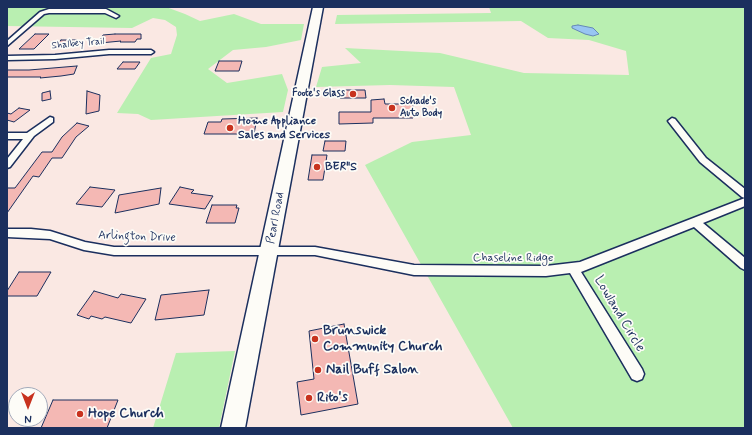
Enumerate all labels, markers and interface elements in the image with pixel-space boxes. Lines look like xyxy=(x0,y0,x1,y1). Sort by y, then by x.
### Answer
street label: Shalbey Trail xyxy=(51,36,105,52)
place label: Foote's Glass xyxy=(292,88,345,100)
marker: Foote's Glass xyxy=(348,89,358,99)
place label: Schade's Auto Body xyxy=(400,96,442,120)
marker: Schade's Auto Body xyxy=(387,103,397,113)
place label: Home Appliance Sales and Services xyxy=(238,114,330,142)
marker: Home Appliance Sales and Services xyxy=(225,123,235,133)
place label: BER"S xyxy=(325,160,357,174)
marker: BER"S xyxy=(312,162,322,172)
street label: Pearl Road xyxy=(264,191,288,245)
street label: Arlington Drive xyxy=(98,228,176,246)
street label: Chaseline Ridge xyxy=(473,251,553,265)
street label: Lowland Circle xyxy=(590,273,648,355)
place label: Brunswick Community Church xyxy=(323,323,442,356)
marker: Brunswick Community Church xyxy=(310,334,320,344)
place label: Nail Buff Salon xyxy=(326,362,419,378)
marker: Nail Buff Salon xyxy=(313,365,323,375)
north arrow xyxy=(8,387,48,427)
place label: Rito's xyxy=(317,390,348,406)
marker: Rito's xyxy=(304,393,314,403)
place label: Hope Church xyxy=(88,406,164,422)
marker: Hope Church xyxy=(75,409,85,419)
text: N xyxy=(24,411,32,425)

